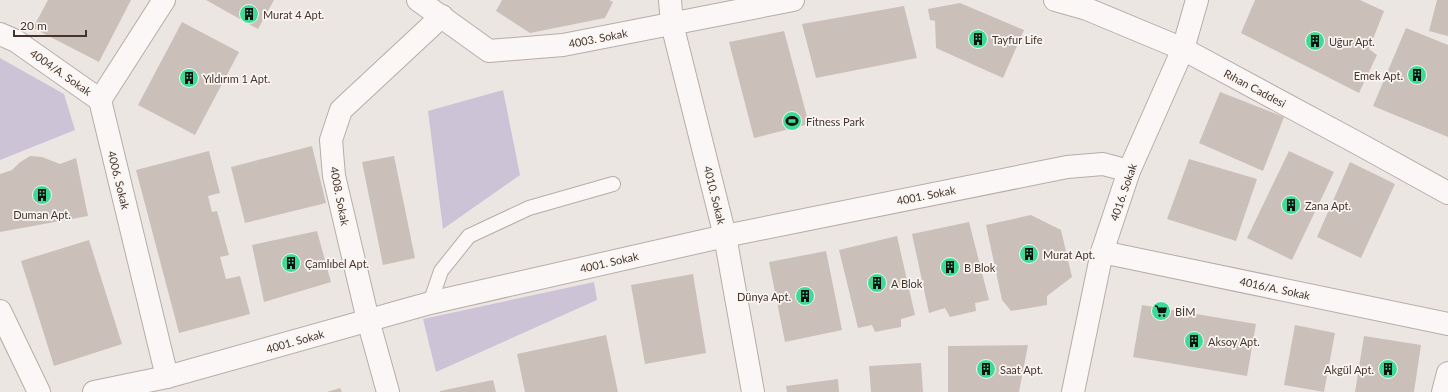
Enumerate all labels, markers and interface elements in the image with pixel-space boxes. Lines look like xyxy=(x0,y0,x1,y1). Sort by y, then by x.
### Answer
building icon: Murat 4 Apt. xyxy=(238,3,260,25)
place label: Murat 4 Apt. xyxy=(263,8,324,21)
scale bar xyxy=(14,12,86,38)
text: 20 m xyxy=(20,18,47,33)
street label: 4003. Sokak xyxy=(567,26,629,50)
building icon: Tayfur Life xyxy=(967,28,989,50)
building icon: Uğur Apt. xyxy=(1304,30,1326,52)
place label: Tayfur Life xyxy=(992,33,1043,46)
place label: Uğur Apt. xyxy=(1329,35,1375,48)
street label: 4004/A. Sokak xyxy=(28,46,94,98)
building icon: Emek Apt. xyxy=(1406,64,1428,86)
street label: Rıhan Caddesi xyxy=(1222,66,1289,110)
building icon: Yıldırım 1 Apt. xyxy=(178,67,200,89)
place label: Emek Apt. xyxy=(1354,69,1403,82)
place label: Yıldırım 1 Apt. xyxy=(203,72,270,85)
sports icon: Fitness Park xyxy=(781,110,803,132)
place label: Fitness Park xyxy=(806,115,865,128)
street label: 4006. Sokak xyxy=(105,149,133,211)
street label: 4016. Sokak xyxy=(1107,161,1139,222)
street label: 4010. Sokak xyxy=(701,164,729,226)
street label: 4008. Sokak xyxy=(328,165,352,227)
street label: 4001. Sokak xyxy=(895,183,957,207)
building icon: Duman Apt. xyxy=(31,184,53,206)
building icon: Zana Apt. xyxy=(1280,194,1302,216)
place label: Zana Apt. xyxy=(1305,199,1351,212)
place label: Duman Apt. xyxy=(13,208,71,221)
building icon: Murat Apt. xyxy=(1018,243,1040,265)
place label: Murat Apt. xyxy=(1043,248,1095,261)
street label: 4001. Sokak xyxy=(578,249,640,275)
building icon: Çamlıbel Apt. xyxy=(280,252,302,274)
building icon: B Blok xyxy=(939,256,961,278)
place label: Çamlıbel Apt. xyxy=(305,257,369,270)
place label: B Blok xyxy=(964,261,996,274)
building icon: A Blok xyxy=(866,272,888,294)
street label: 4016/A. Sokak xyxy=(1239,274,1312,302)
place label: A Blok xyxy=(891,277,923,290)
building icon: Dünya Apt. xyxy=(794,285,816,307)
place label: Dünya Apt. xyxy=(737,290,791,303)
supermarket icon: BİM xyxy=(1150,300,1172,322)
place label: BİM xyxy=(1175,305,1195,318)
street label: 4001. Sokak xyxy=(264,326,326,355)
building icon: Aksoy Apt. xyxy=(1183,330,1205,352)
place label: Aksoy Apt. xyxy=(1208,335,1260,348)
building icon: Saat Apt. xyxy=(975,358,997,380)
building icon: Akgül Apt. xyxy=(1377,358,1399,380)
place label: Saat Apt. xyxy=(1000,363,1043,376)
place label: Akgül Apt. xyxy=(1324,363,1374,376)

